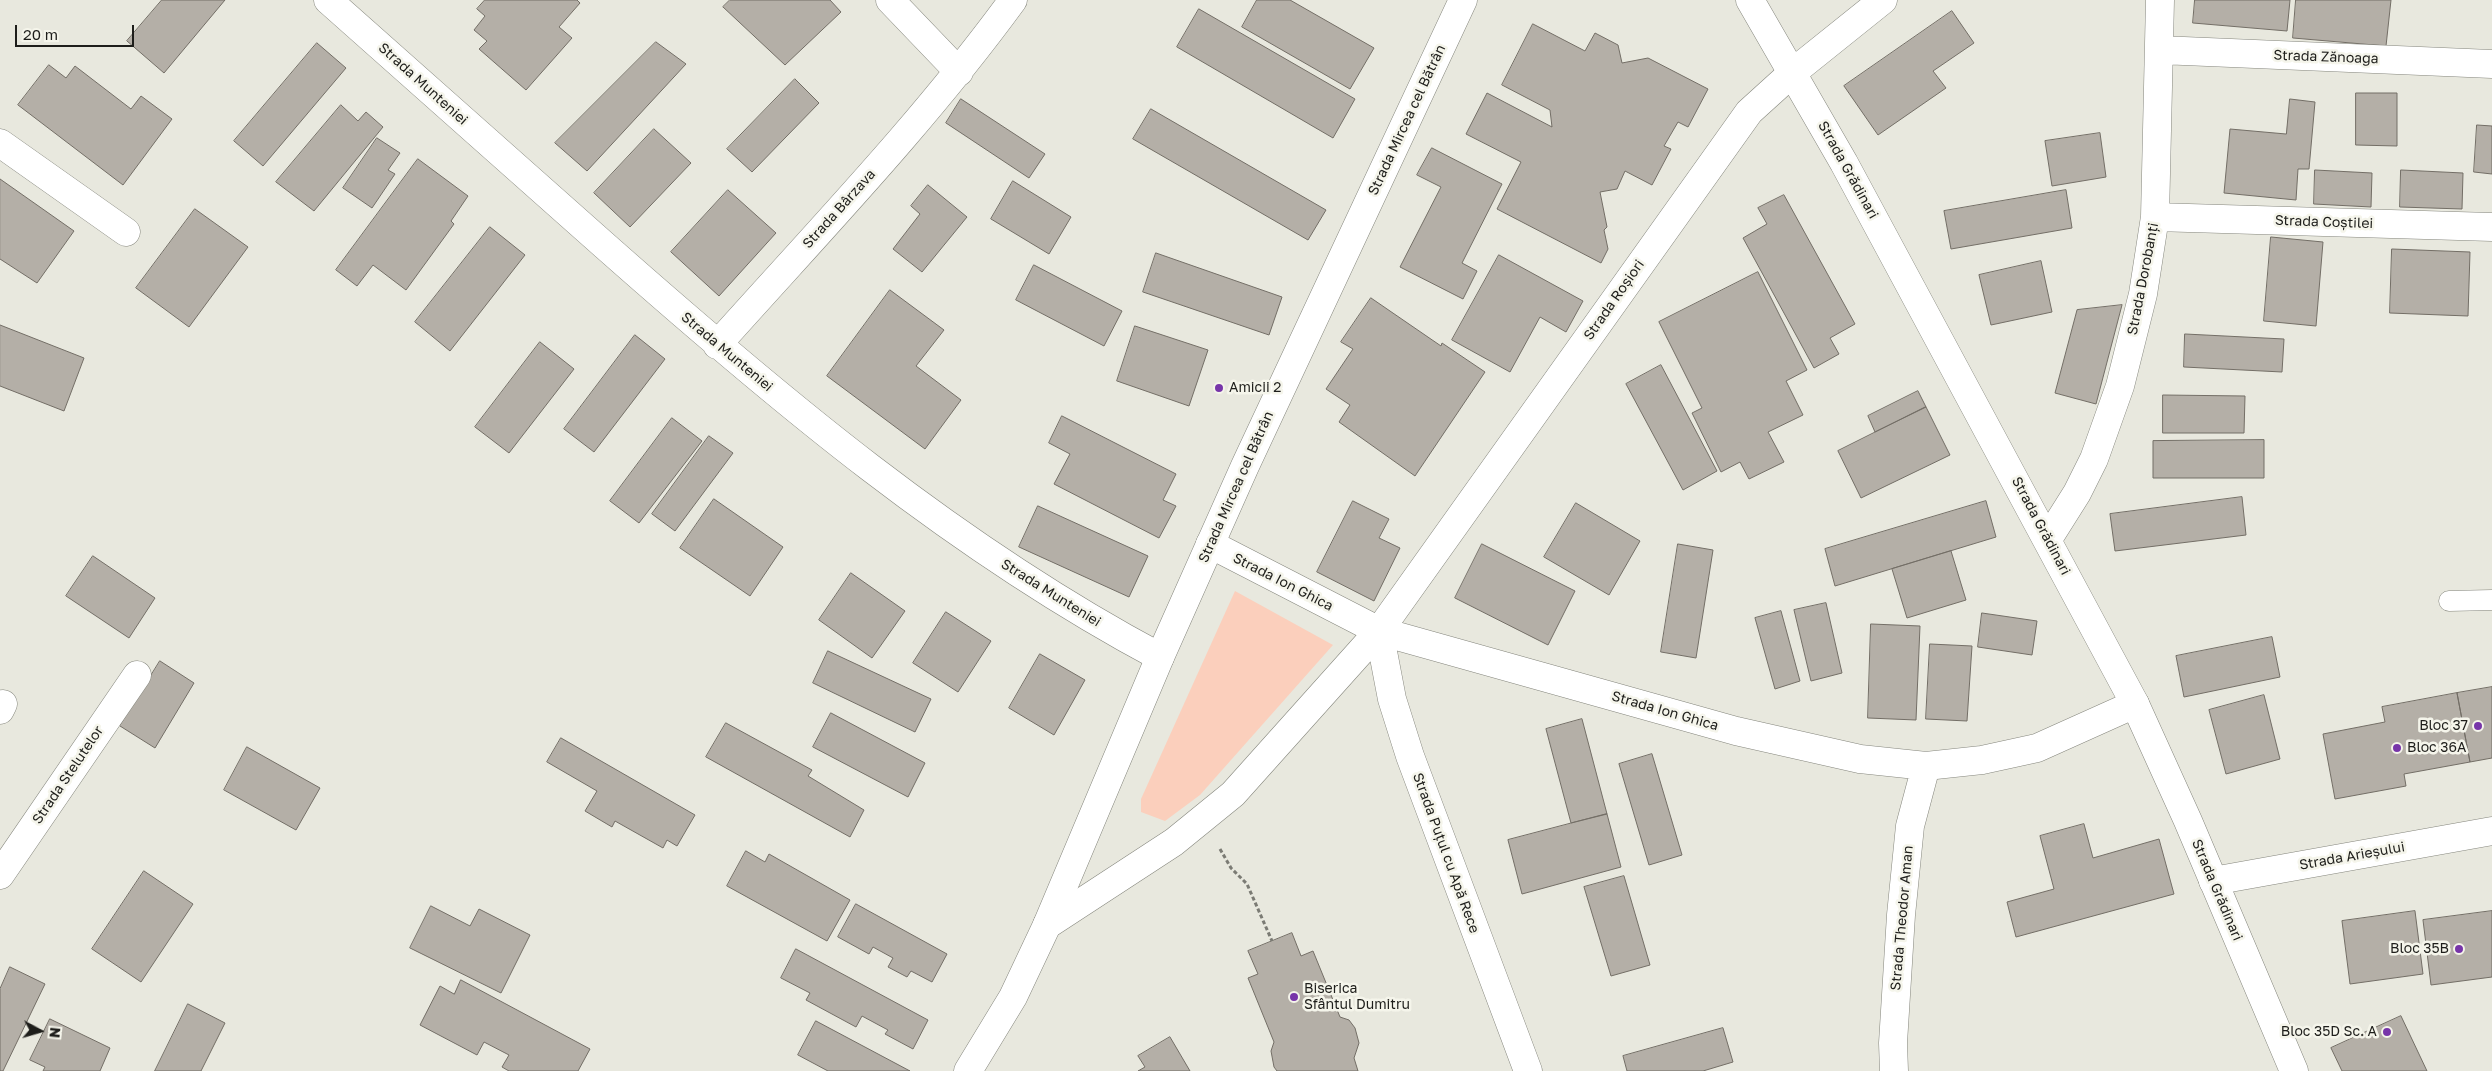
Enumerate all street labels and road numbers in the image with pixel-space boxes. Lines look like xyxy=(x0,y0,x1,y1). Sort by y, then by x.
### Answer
street label: Strada Munteniei xyxy=(375,39,471,129)
street label: Strada Mircea cel Bătrân xyxy=(1365,42,1449,198)
street label: Strada Zănoaga xyxy=(2273,47,2379,67)
street label: Strada Grădinari xyxy=(1814,118,1882,222)
street label: Strada Bârzava xyxy=(799,166,879,252)
street label: Strada Coștilei xyxy=(2275,212,2373,232)
street label: Strada Dorobanți xyxy=(2124,221,2162,337)
street label: Strada Roșiori xyxy=(1580,257,1648,343)
street label: Strada Munteniei xyxy=(678,309,776,395)
street label: Strada Mircea cel Bătrân xyxy=(1195,409,1277,565)
street label: Strada Grădinari xyxy=(2008,474,2074,578)
street label: Strada Ion Ghica xyxy=(1230,549,1336,615)
street label: Strada Munteniei xyxy=(998,556,1104,630)
street label: Strada Ion Ghica xyxy=(1610,688,1720,734)
street label: Strada Stelutelor xyxy=(29,723,107,827)
street label: Strada Puțul cu Apă Rece xyxy=(1409,771,1483,935)
street label: Strada Grădinari xyxy=(2188,837,2246,943)
street label: Strada Arieșului xyxy=(2298,838,2406,874)
street label: Strada Theodor Aman xyxy=(1887,845,1917,991)

